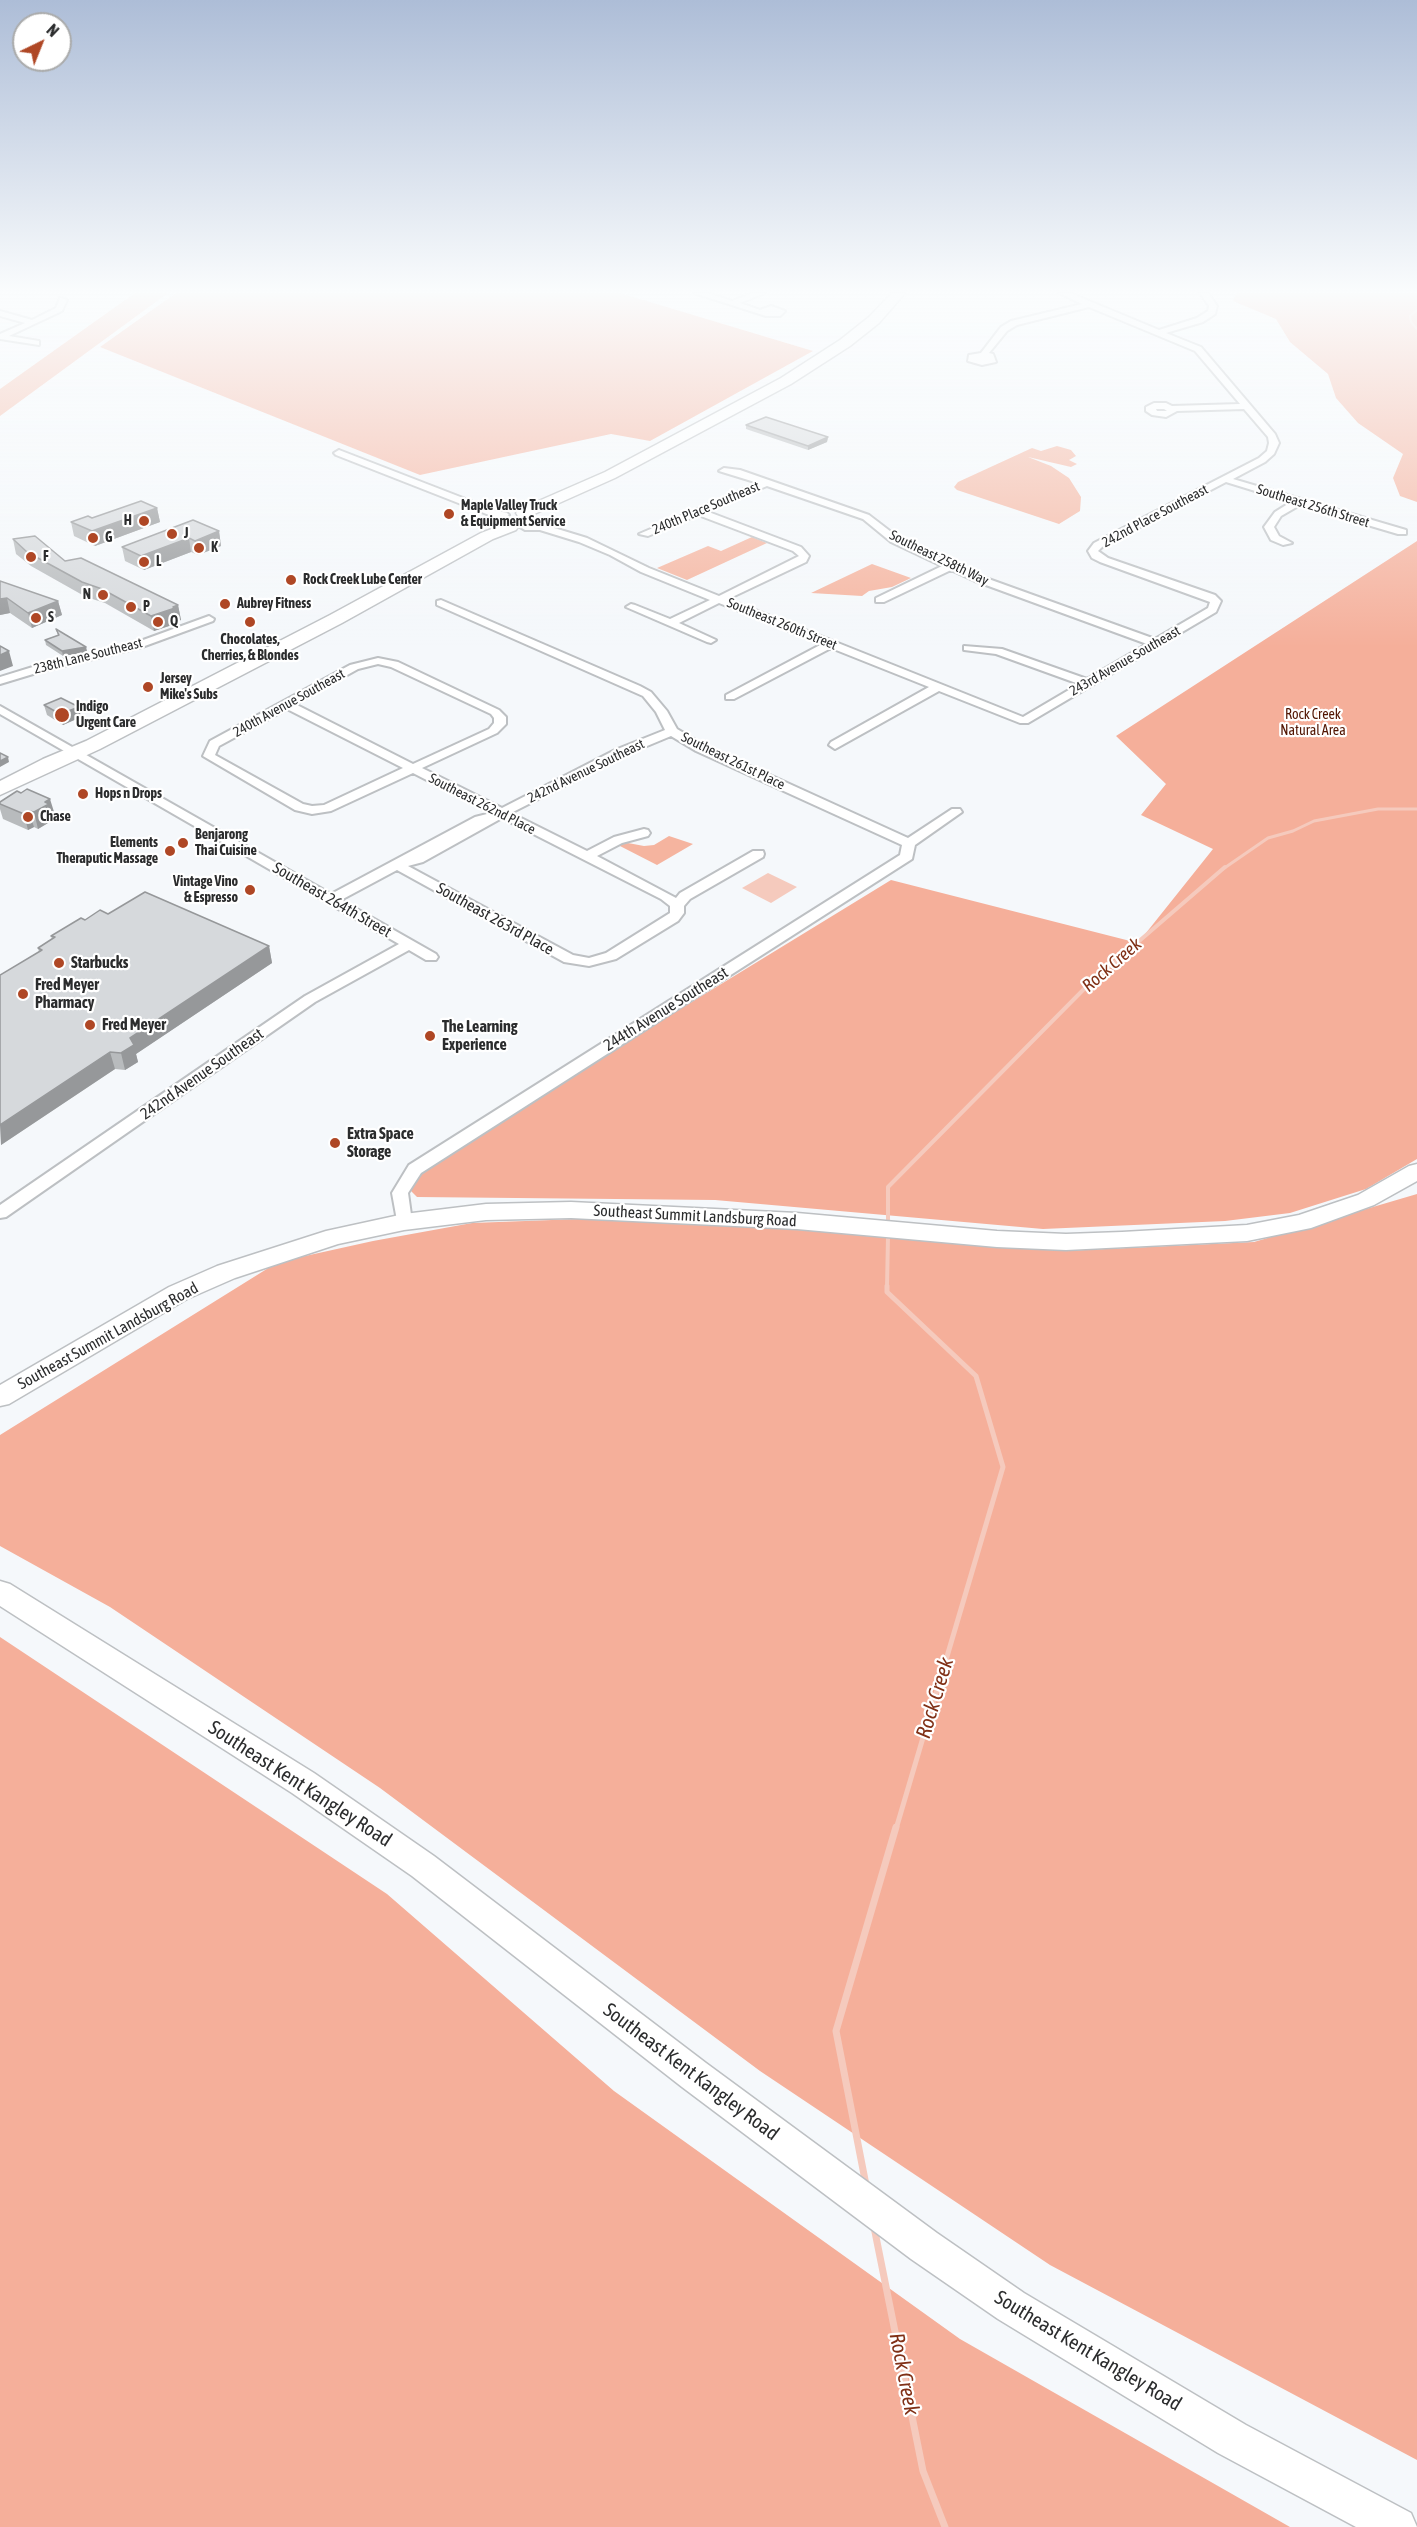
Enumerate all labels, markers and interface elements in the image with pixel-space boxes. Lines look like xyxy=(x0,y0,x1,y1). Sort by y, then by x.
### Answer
north arrow xyxy=(12,12,72,72)
text: N xyxy=(43,20,63,40)
street label: 240th Place Southeast xyxy=(650,478,762,538)
street label: 242nd Place Southeast xyxy=(1099,481,1211,551)
street label: Southeast 256th Street xyxy=(1255,481,1371,531)
place label: Maple Valley Truck & Equipment Service xyxy=(461,498,565,530)
marker: Maple Valley Truck & Equipment Service xyxy=(442,507,456,521)
place label: H xyxy=(124,513,132,529)
marker: H xyxy=(137,514,151,528)
place label: J xyxy=(184,526,188,542)
marker: J xyxy=(165,527,179,541)
street label: Southeast 258th Way xyxy=(887,527,991,589)
place label: G xyxy=(105,530,112,546)
marker: G xyxy=(86,531,100,545)
place label: K xyxy=(211,540,218,556)
marker: K xyxy=(192,541,206,555)
place label: F xyxy=(43,549,49,565)
marker: F xyxy=(24,550,38,564)
place label: L xyxy=(156,554,161,570)
marker: L xyxy=(137,555,151,569)
place label: Rock Creek Lube Center xyxy=(303,572,422,588)
marker: Rock Creek Lube Center xyxy=(284,573,298,587)
place label: N xyxy=(83,587,91,603)
marker: N xyxy=(96,588,110,602)
street label: Southeast 260th Street xyxy=(725,594,839,654)
place label: Aubrey Fitness xyxy=(237,596,311,612)
marker: Aubrey Fitness xyxy=(218,597,232,611)
place label: P xyxy=(143,599,150,615)
marker: P xyxy=(124,600,138,614)
place label: S xyxy=(48,610,54,626)
marker: S xyxy=(29,611,43,625)
place label: Q xyxy=(170,614,178,630)
marker: Q xyxy=(151,615,165,629)
marker: Chocolates, Cherries, & Blondes xyxy=(243,615,257,629)
street label: 243rd Avenue Southeast xyxy=(1067,622,1183,700)
place label: Chocolates, Cherries, & Blondes xyxy=(201,632,299,664)
street label: 238th Lane Southeast xyxy=(32,634,144,678)
street label: 240th Avenue Southeast xyxy=(230,665,348,741)
place label: Jersey Mike's Subs xyxy=(160,671,218,704)
marker: Jersey Mike's Subs xyxy=(141,680,155,694)
place label: Indigo Urgent Care xyxy=(76,699,136,732)
marker: Indigo Urgent Care xyxy=(53,706,71,724)
park label: Rock Creek Natural Area xyxy=(1280,707,1346,740)
street label: Southeast 261st Place xyxy=(679,729,787,793)
street label: 242nd Avenue Southeast xyxy=(525,735,647,807)
street label: Southeast 262nd Place xyxy=(426,770,538,838)
place label: Hops n Drops xyxy=(95,786,162,802)
marker: Hops n Drops xyxy=(76,787,90,801)
place label: Chase xyxy=(40,809,71,825)
marker: Chase xyxy=(21,810,35,824)
place label: Benjarong Thai Cuisine xyxy=(195,827,257,860)
place label: Elements Theraputic Massage xyxy=(57,835,158,868)
marker: Benjarong Thai Cuisine xyxy=(176,836,190,850)
marker: Elements Theraputic Massage xyxy=(163,844,177,858)
street label: Southeast 264th Street xyxy=(269,858,395,942)
place label: Vintage Vino & Espresso xyxy=(173,874,238,906)
street label: Southeast 263rd Place xyxy=(433,879,557,959)
marker: Vintage Vino & Espresso xyxy=(243,883,257,897)
water label: Rock Creek xyxy=(1078,933,1146,997)
place label: Starbucks xyxy=(71,953,128,973)
marker: Starbucks xyxy=(52,956,66,970)
street label: 244th Avenue Southeast xyxy=(600,963,732,1055)
place label: Fred Meyer Pharmacy xyxy=(35,975,99,1013)
marker: Fred Meyer Pharmacy xyxy=(16,987,30,1001)
place label: Fred Meyer xyxy=(102,1015,166,1035)
place label: The Learning Experience xyxy=(442,1017,518,1055)
marker: Fred Meyer xyxy=(83,1018,97,1032)
street label: 242nd Avenue Southeast xyxy=(137,1024,267,1124)
marker: The Learning Experience xyxy=(423,1029,437,1043)
place label: Extra Space Storage xyxy=(347,1124,414,1162)
marker: Extra Space Storage xyxy=(328,1136,342,1150)
street label: Southeast Summit Landsburg Road xyxy=(593,1201,797,1231)
street label: Southeast Summit Landsburg Road xyxy=(14,1278,202,1394)
water label: Rock Creek xyxy=(911,1655,959,1741)
street label: Southeast Kent Kangley Road xyxy=(204,1716,396,1852)
street label: Southeast Kent Kangley Road xyxy=(598,1998,784,2146)
street label: Southeast Kent Kangley Road xyxy=(990,2286,1186,2416)
water label: Rock Creek xyxy=(884,2331,924,2417)

